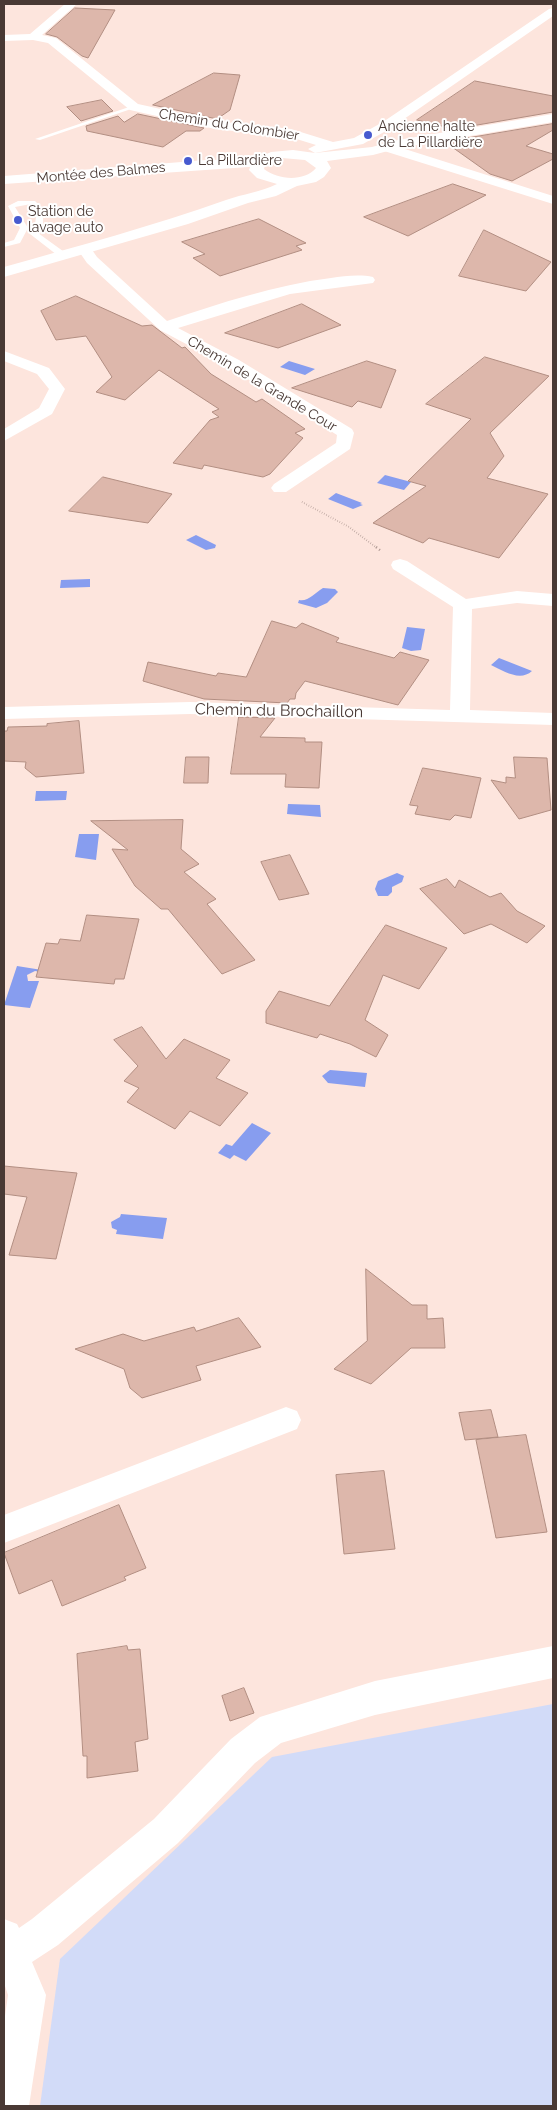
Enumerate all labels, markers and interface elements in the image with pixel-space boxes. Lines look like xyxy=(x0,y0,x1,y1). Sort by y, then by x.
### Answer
street label: Chemin du Colombier xyxy=(158,106,300,144)
place label: Ancienne halte de La Pillardière xyxy=(378,119,482,152)
marker: Ancienne halte de La Pillardière xyxy=(362,129,374,141)
place label: La Pillardière xyxy=(198,153,282,169)
marker: La Pillardière xyxy=(182,155,194,167)
street label: Montée des Balmes xyxy=(36,159,166,187)
place label: Station de lavage auto xyxy=(28,204,103,236)
marker: Station de lavage auto xyxy=(12,214,24,226)
street label: Chemin de la Grande Cour xyxy=(184,333,340,435)
street label: Chemin du Brochaillon xyxy=(195,700,363,722)

